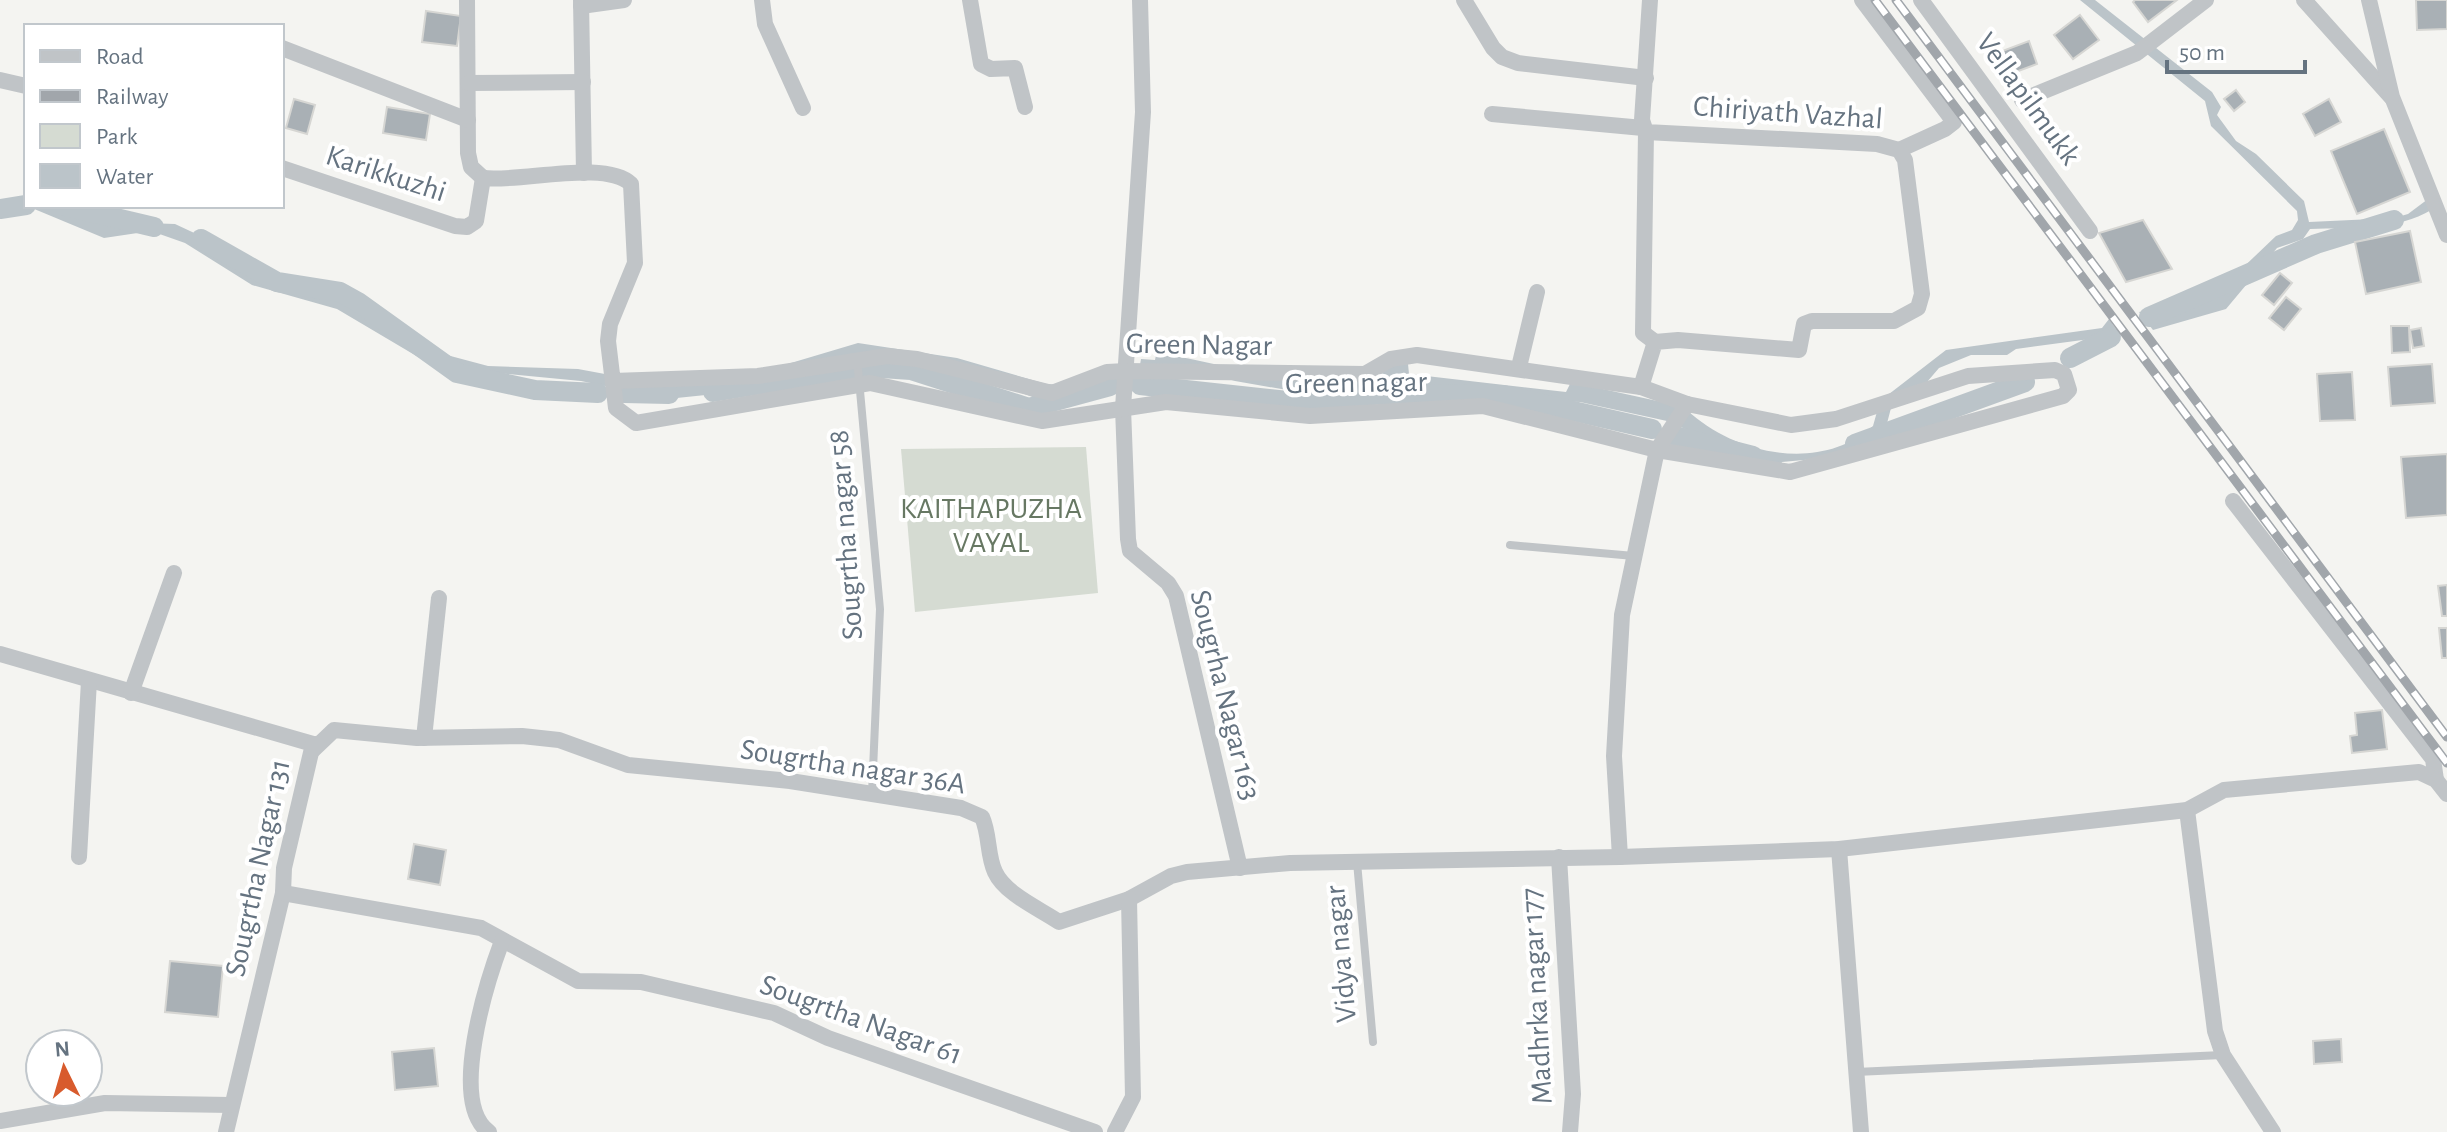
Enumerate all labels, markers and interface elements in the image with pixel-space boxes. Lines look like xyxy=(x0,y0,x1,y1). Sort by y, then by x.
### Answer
legend xyxy=(24,24,284,208)
scale bar xyxy=(2167,24,2305,74)
street label: Vellapilmukk xyxy=(1970,28,2086,171)
text: 50 m xyxy=(2179,41,2225,65)
text: Road xyxy=(96,45,144,69)
text: Railway xyxy=(96,85,168,109)
street label: Chiriyath Vazhal xyxy=(1692,91,1884,135)
text: Park xyxy=(96,125,137,149)
street label: Karikkuzhi xyxy=(322,140,450,208)
text: Water xyxy=(96,165,154,189)
street label: Green Nagar xyxy=(1126,329,1273,361)
street label: Green nagar xyxy=(1285,367,1428,399)
street label: Sougrtha nagar 58 xyxy=(824,429,868,641)
park label: KAITHAPUZHA VAYAL xyxy=(900,494,1082,558)
street label: Sougrha Nagar 163 xyxy=(1184,587,1266,803)
street label: Sougrtha nagar 36A xyxy=(738,734,968,800)
street label: Sougrtha Nagar 131 xyxy=(220,757,296,979)
street label: Vidya nagar xyxy=(1320,884,1362,1024)
street label: Madhrka nagar 177 xyxy=(1516,887,1558,1105)
street label: Sougrtha Nagar 61 xyxy=(756,970,966,1070)
north arrow xyxy=(24,1028,104,1108)
text: N xyxy=(54,1037,71,1061)

